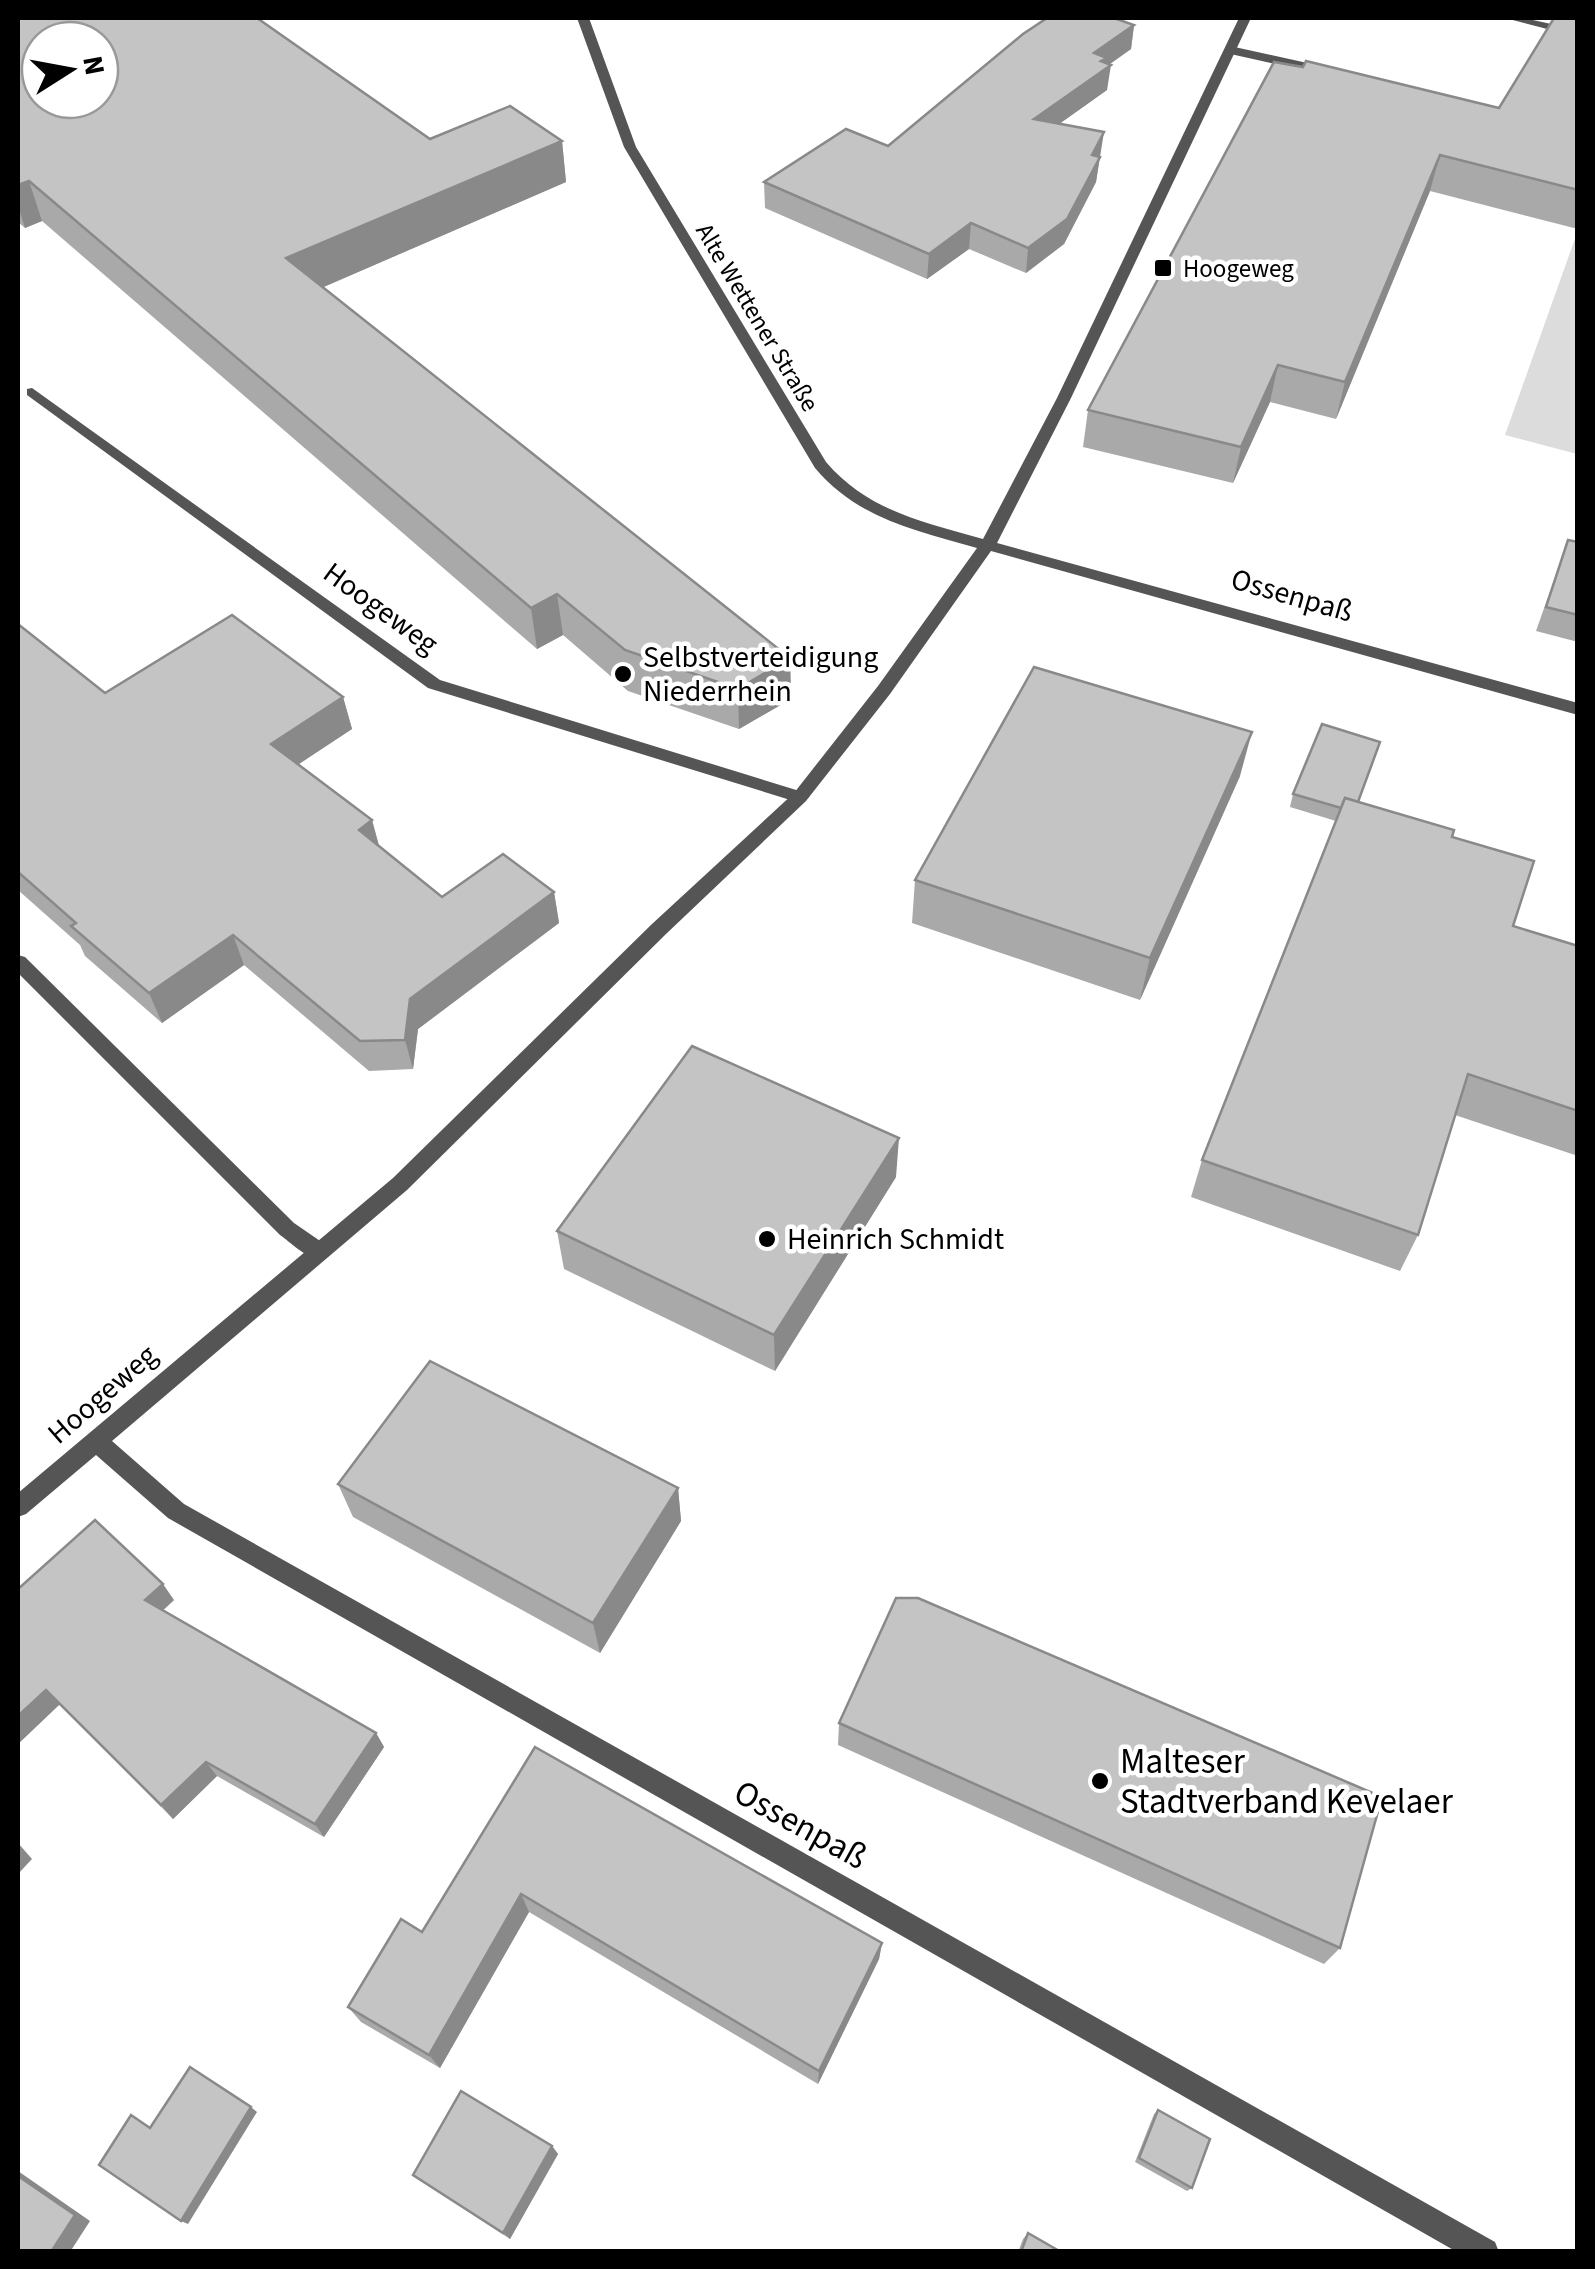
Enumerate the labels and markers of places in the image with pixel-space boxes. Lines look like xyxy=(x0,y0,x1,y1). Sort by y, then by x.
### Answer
place label: Hoogeweg xyxy=(1183,251,1294,287)
marker: Hoogeweg xyxy=(1152,257,1174,279)
place label: Selbstverteidigung Niederrhein xyxy=(643,636,878,713)
marker: Selbstverteidigung Niederrhein xyxy=(612,663,634,685)
place label: Heinrich Schmidt xyxy=(787,1218,1004,1261)
marker: Heinrich Schmidt xyxy=(756,1228,778,1250)
place label: Malteser Stadtverband Kevelaer xyxy=(1120,1737,1454,1827)
marker: Malteser Stadtverband Kevelaer xyxy=(1089,1770,1111,1792)

